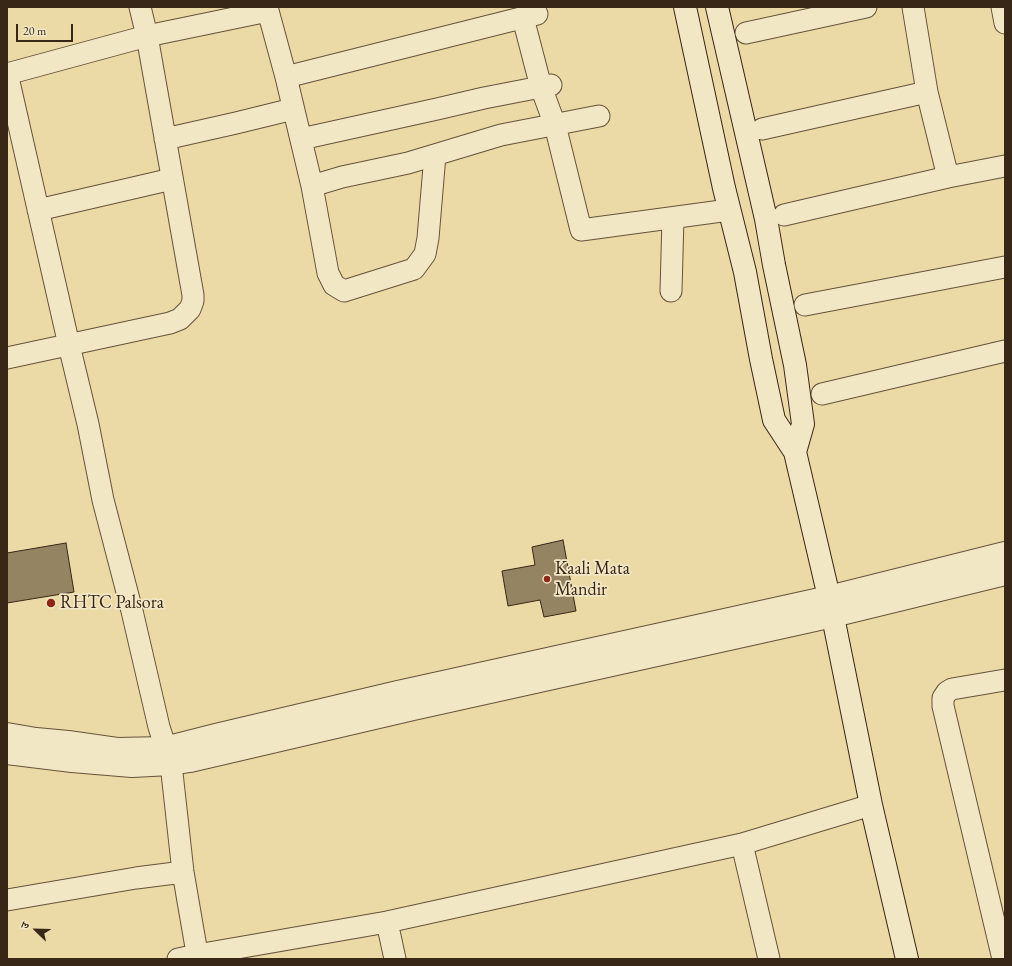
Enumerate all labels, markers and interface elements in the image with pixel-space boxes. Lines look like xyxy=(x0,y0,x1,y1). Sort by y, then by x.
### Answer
scale bar xyxy=(18,16,75,42)
text: 20 m xyxy=(23,23,46,39)
place label: Kaali Mata Mandir xyxy=(555,558,630,600)
marker: Kaali Mata Mandir xyxy=(542,574,552,584)
place label: RHTC Palsora xyxy=(60,592,164,614)
marker: RHTC Palsora xyxy=(45,597,57,609)
north arrow xyxy=(16,910,56,950)
text: उ xyxy=(17,920,32,931)

